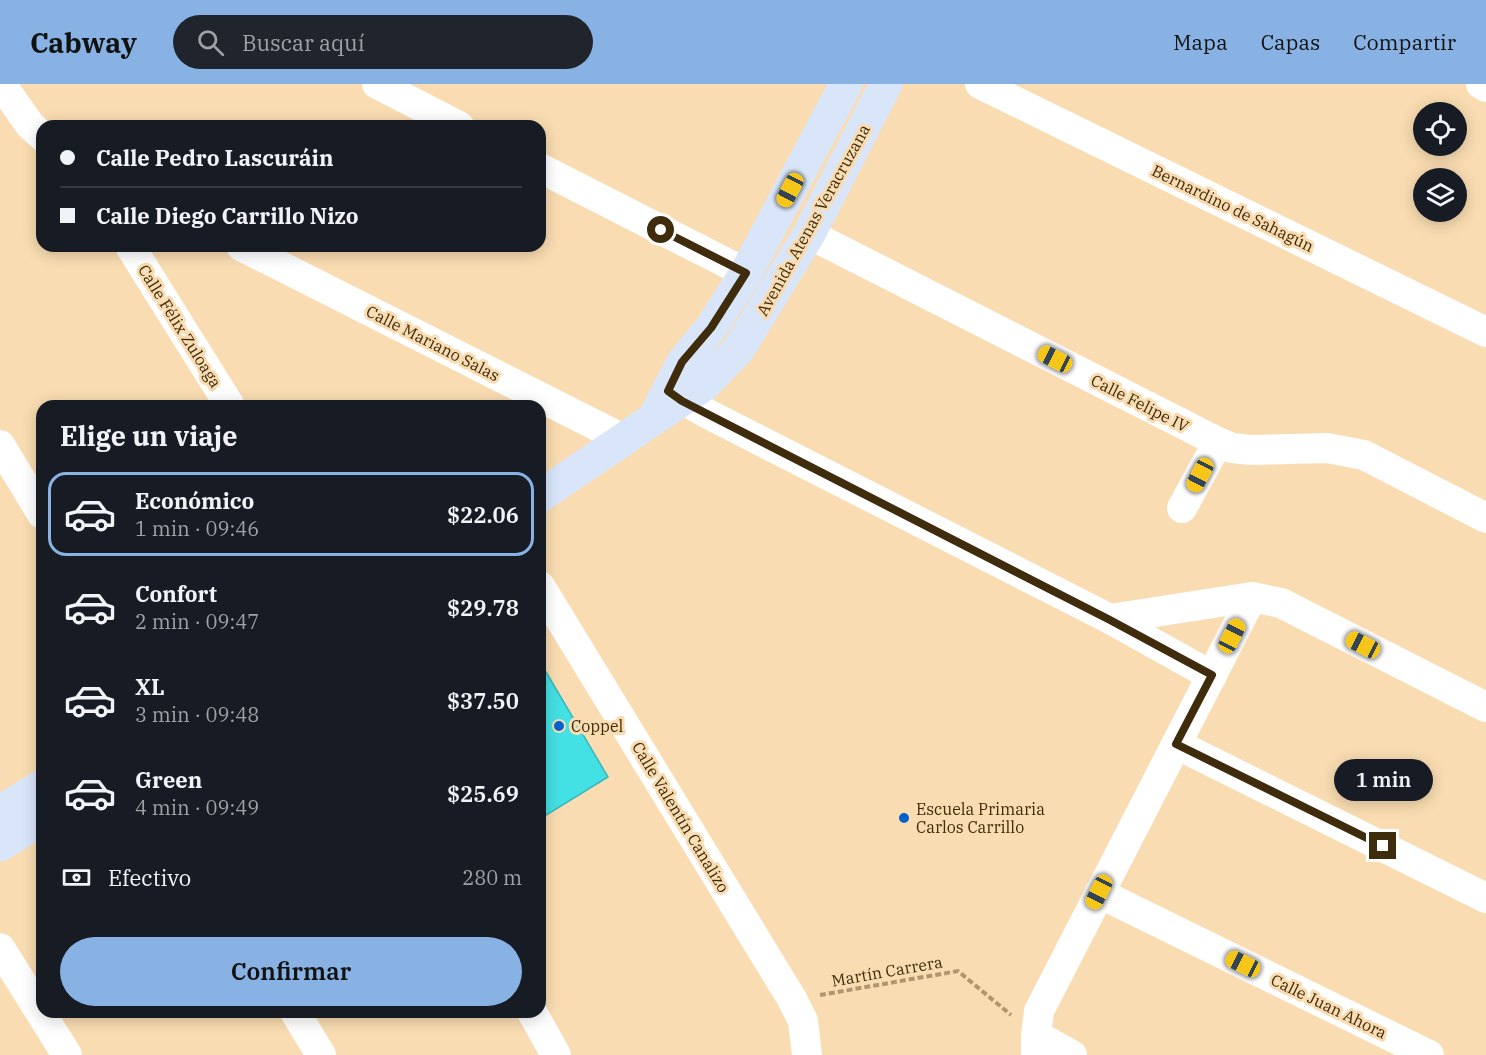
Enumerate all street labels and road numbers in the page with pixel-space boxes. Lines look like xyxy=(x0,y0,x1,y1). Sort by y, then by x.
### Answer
street label: Avenida Atenas Veracruzana xyxy=(752,120,874,319)
street label: Bernardino de Sahagún xyxy=(1149,160,1317,256)
street label: Calle Félix Zuloaga xyxy=(134,261,226,391)
street label: Calle Mariano Salas xyxy=(363,301,503,385)
street label: Calle Felipe IV xyxy=(1088,370,1193,436)
street label: Calle Valentín Canalizo xyxy=(628,738,734,896)
street label: Martín Carrera xyxy=(830,951,944,991)
street label: Calle Juan Ahora xyxy=(1268,969,1390,1043)

